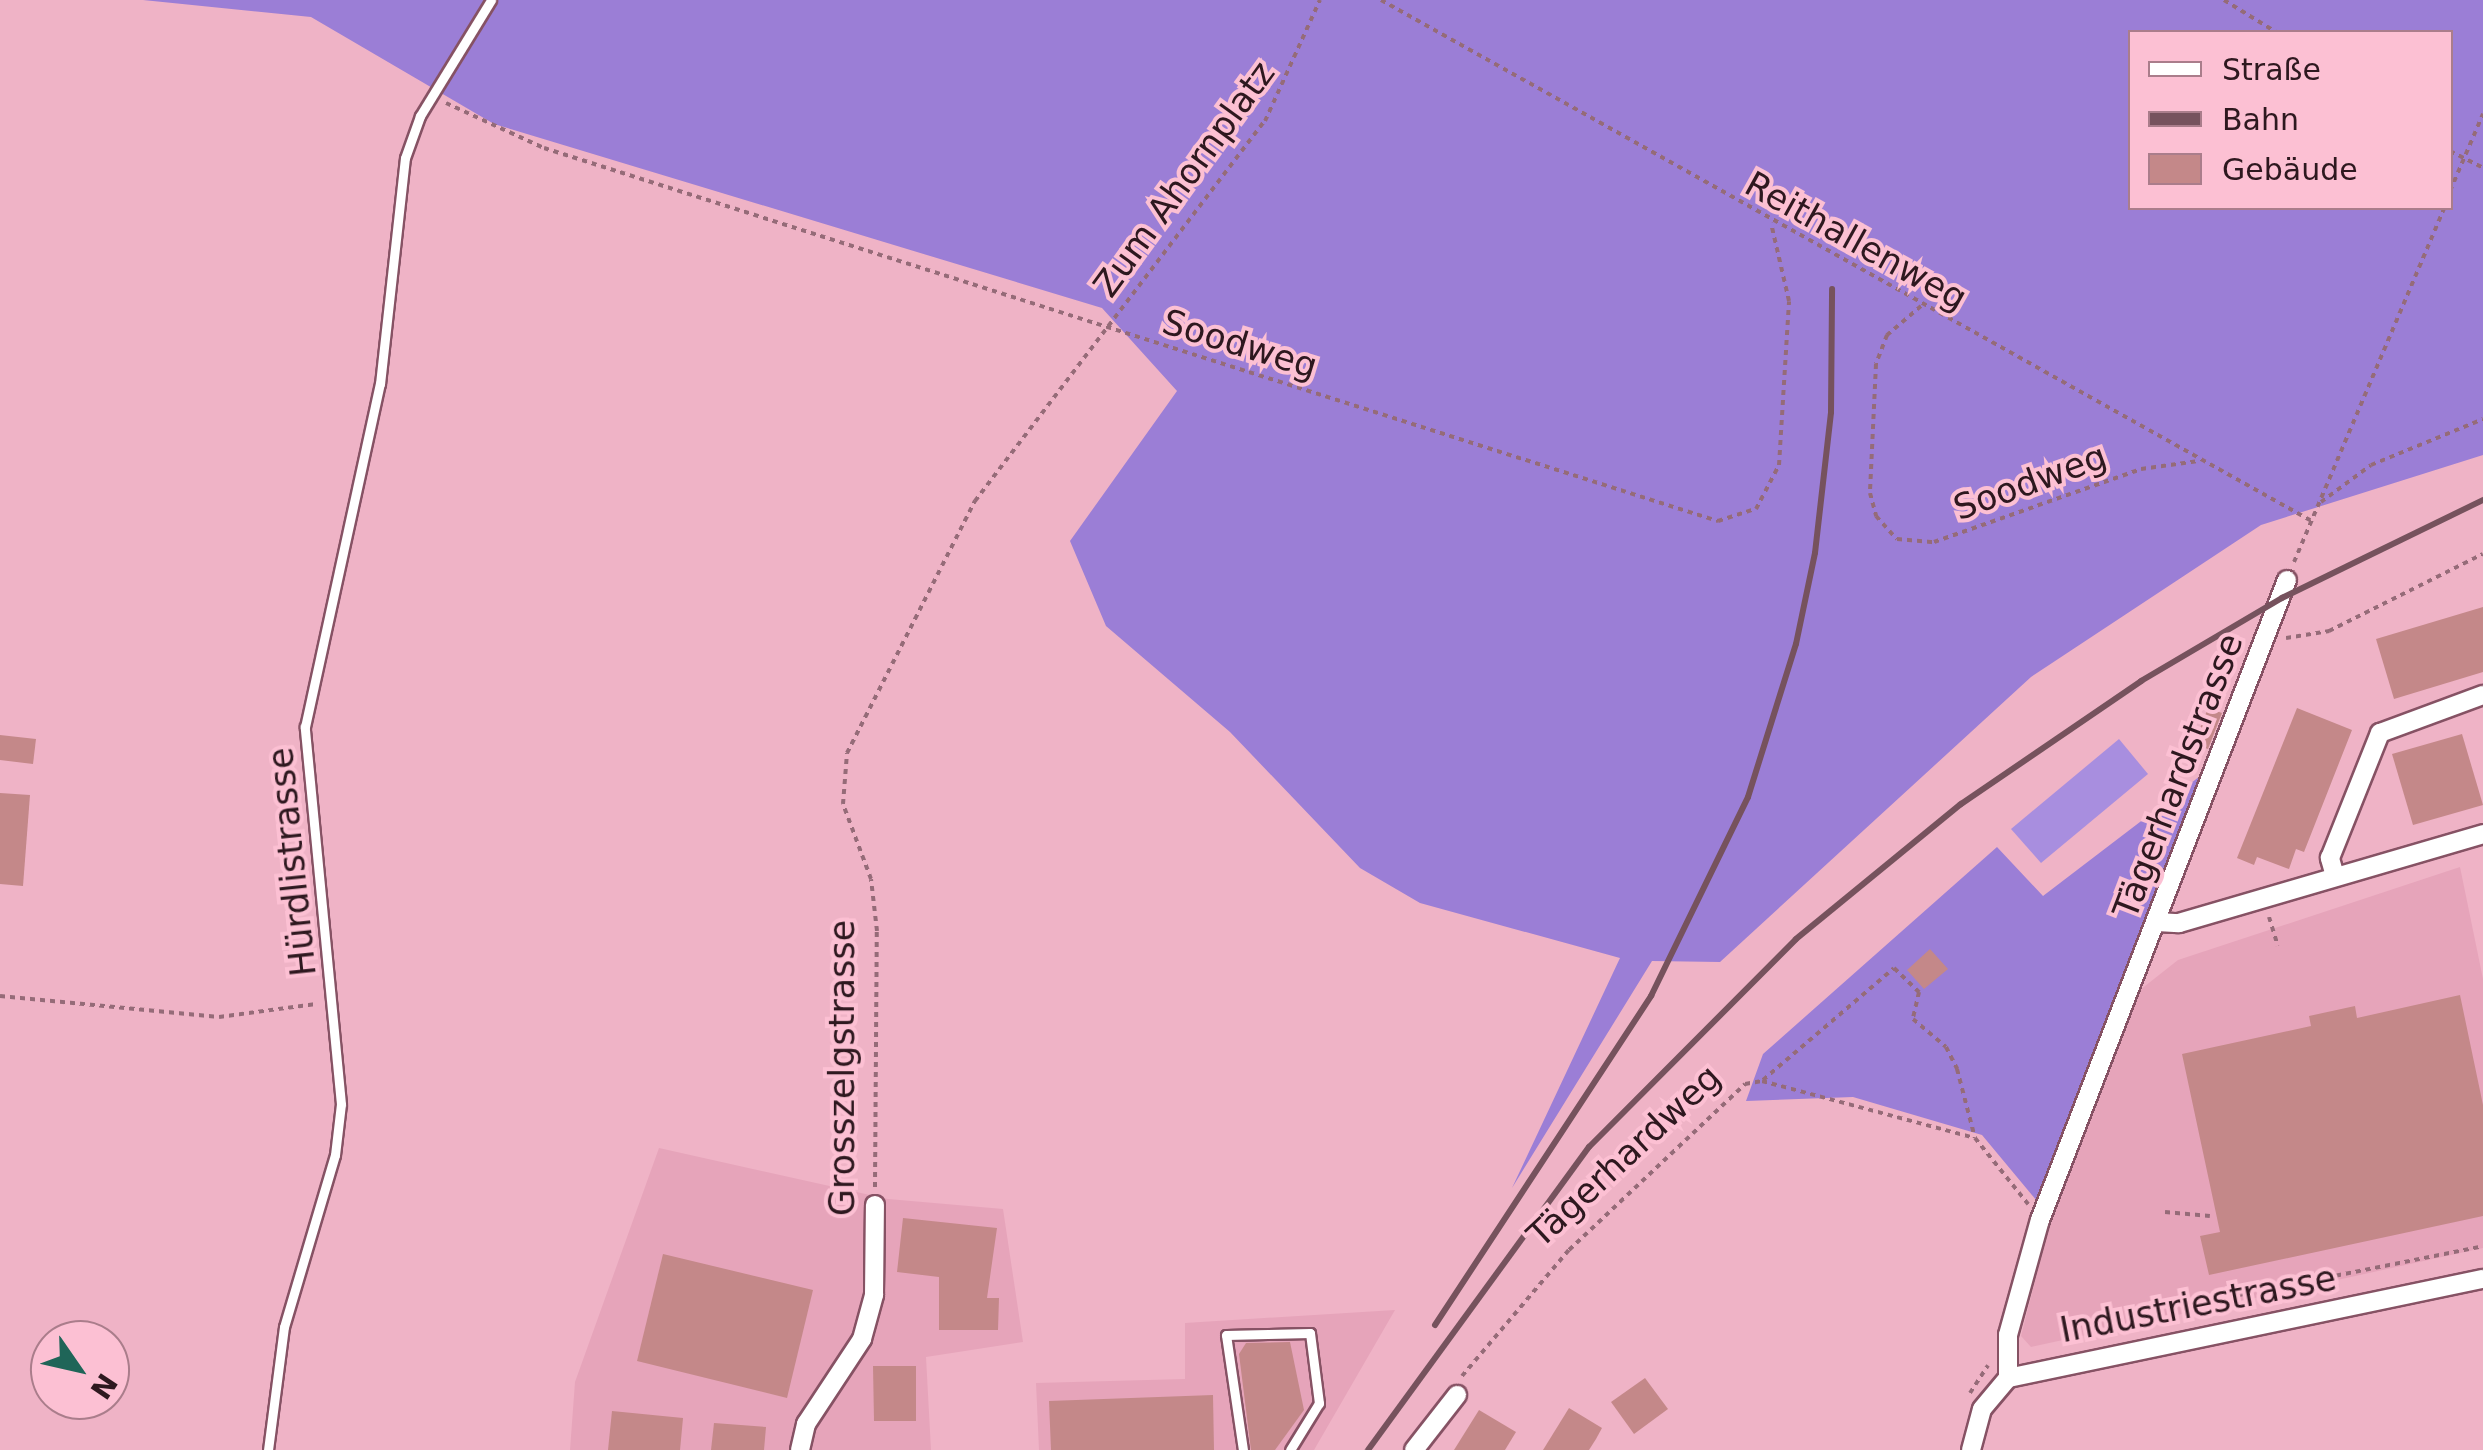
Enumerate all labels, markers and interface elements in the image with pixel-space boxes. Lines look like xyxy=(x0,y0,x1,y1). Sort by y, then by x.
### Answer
legend xyxy=(2128,30,2453,210)
text: Straße xyxy=(2222,52,2321,87)
street label: Zum Ahornplatz xyxy=(1085,53,1283,305)
text: Bahn xyxy=(2222,102,2299,137)
text: Gebäude xyxy=(2222,152,2358,187)
street label: Reithallenweg xyxy=(1738,163,1974,319)
street label: Soodweg xyxy=(1158,301,1322,387)
street label: Soodweg xyxy=(1948,435,2112,529)
street label: Tägerhardstrasse xyxy=(2104,628,2252,924)
street label: Hürdlistrasse xyxy=(259,746,325,978)
street label: Grosszelgstrasse xyxy=(821,920,863,1216)
street label: Tägerhardweg xyxy=(1519,1056,1729,1256)
street label: Industriestrasse xyxy=(2056,1257,2340,1351)
north arrow xyxy=(30,1320,130,1420)
text: N xyxy=(83,1367,124,1405)

